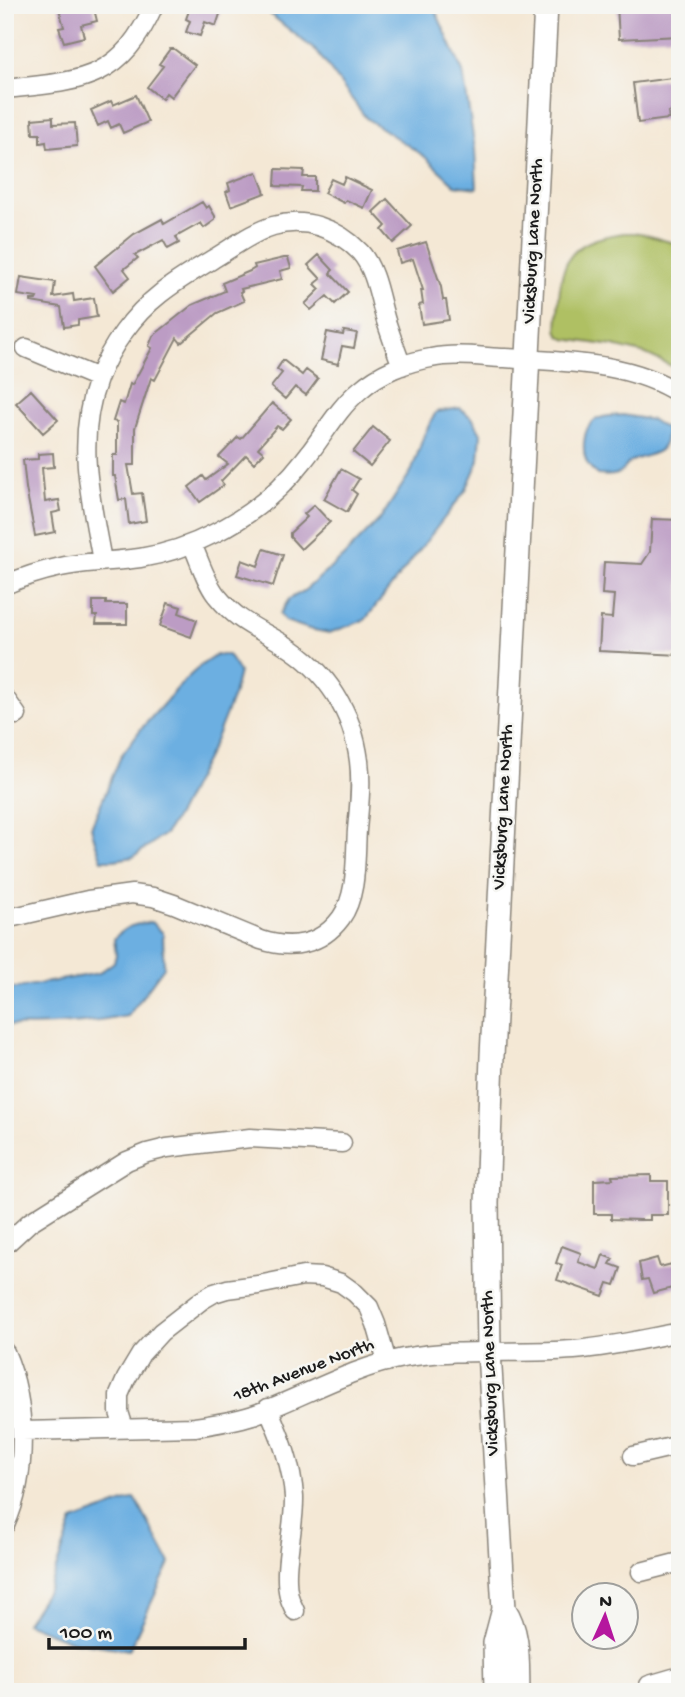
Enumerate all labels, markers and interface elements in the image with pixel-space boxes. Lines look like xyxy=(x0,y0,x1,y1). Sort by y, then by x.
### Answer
street label: Vicksburg Lane North xyxy=(518,158,550,325)
street label: Vicksburg Lane North xyxy=(488,724,520,891)
street label: Vicksburg Lane North xyxy=(477,1290,505,1457)
street label: 18th Avenue North xyxy=(229,1334,378,1409)
north arrow xyxy=(570,1582,640,1652)
text: N xyxy=(599,1591,613,1614)
scale bar xyxy=(49,1606,245,1650)
text: 100 m xyxy=(59,1622,112,1647)

